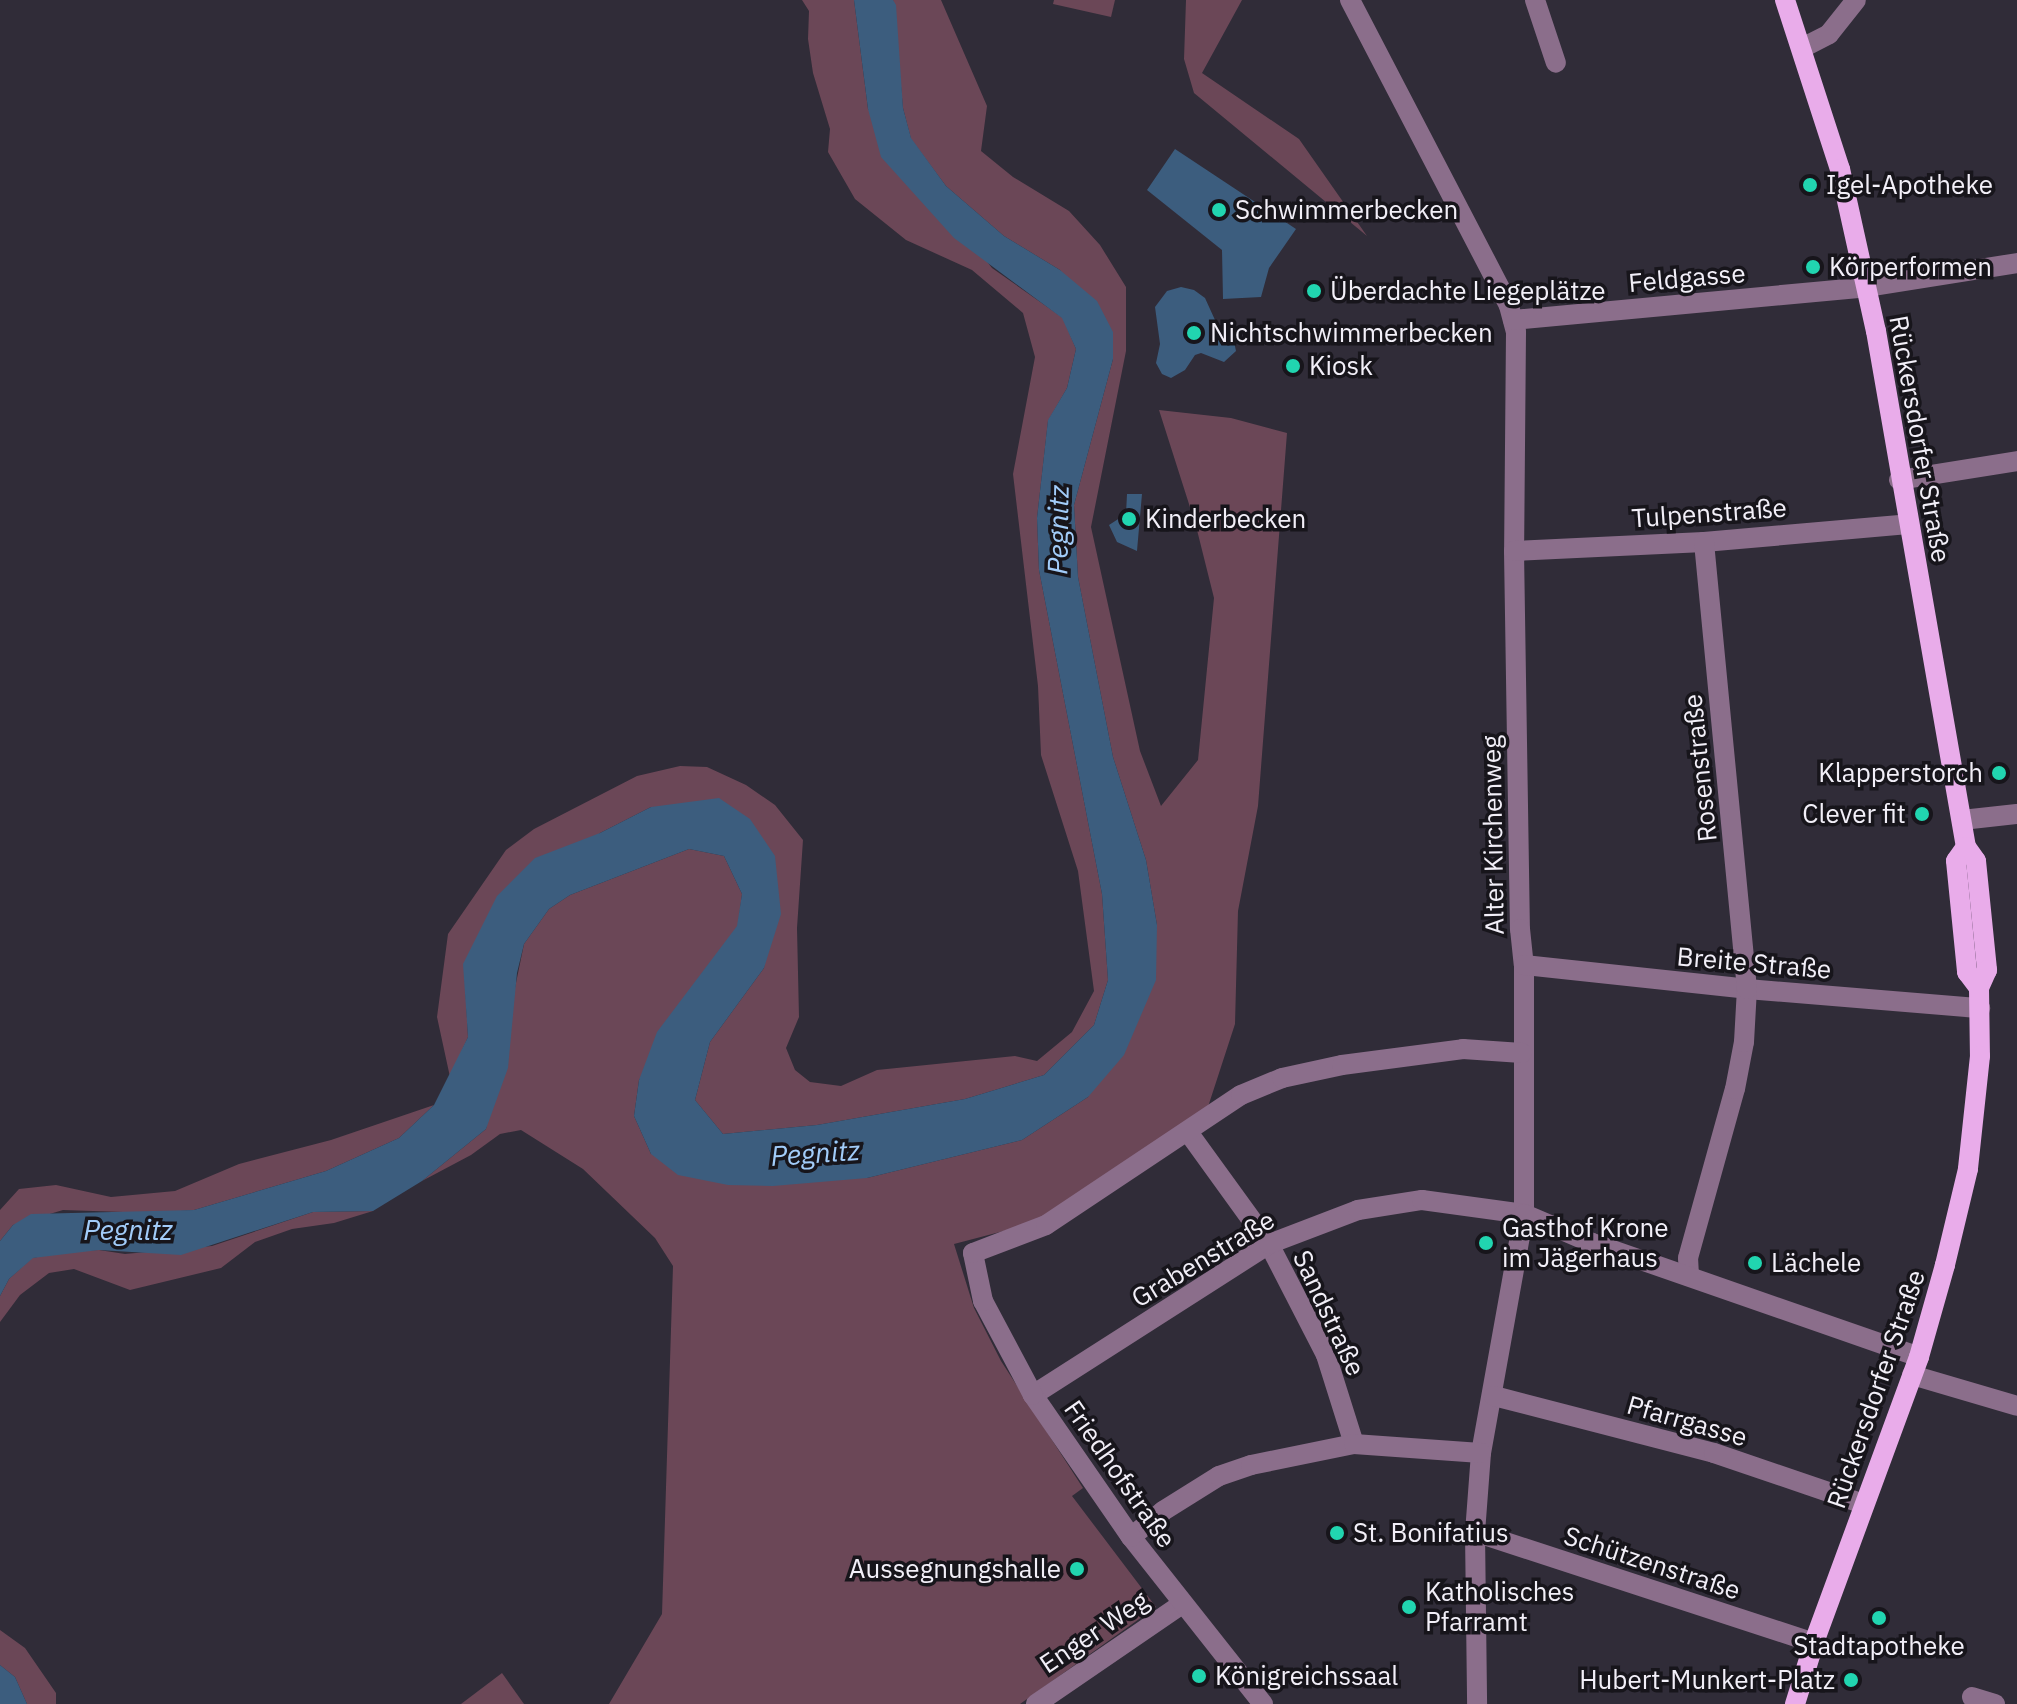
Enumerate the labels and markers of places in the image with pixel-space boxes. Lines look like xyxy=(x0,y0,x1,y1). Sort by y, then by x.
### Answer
place label: Igel-Apotheke xyxy=(1826,169,1993,201)
marker: Igel-Apotheke xyxy=(1801,176,1819,194)
place label: Schwimmerbecken xyxy=(1235,194,1458,226)
marker: Schwimmerbecken xyxy=(1210,201,1228,219)
place label: Körperformen xyxy=(1829,251,1992,283)
marker: Körperformen xyxy=(1804,258,1822,276)
place label: Überdachte Liegeplätze xyxy=(1330,275,1605,307)
marker: Überdachte Liegeplätze xyxy=(1305,282,1323,300)
place label: Nichtschwimmerbecken xyxy=(1210,317,1493,349)
marker: Nichtschwimmerbecken xyxy=(1185,324,1203,342)
place label: Kiosk xyxy=(1309,350,1373,382)
marker: Kiosk xyxy=(1284,357,1302,375)
place label: Kinderbecken xyxy=(1145,503,1306,535)
marker: Kinderbecken xyxy=(1120,510,1138,528)
place label: Klapperstorch xyxy=(1818,757,1983,789)
marker: Klapperstorch xyxy=(1990,764,2008,782)
place label: Clever fit xyxy=(1802,798,1906,830)
marker: Clever fit xyxy=(1913,805,1931,823)
place label: Gasthof Krone im Jägerhaus xyxy=(1502,1212,1669,1274)
marker: Gasthof Krone im Jägerhaus xyxy=(1477,1234,1495,1252)
place label: Lächele xyxy=(1771,1247,1861,1279)
marker: Lächele xyxy=(1746,1254,1764,1272)
place label: St. Bonifatius xyxy=(1353,1517,1509,1549)
marker: St. Bonifatius xyxy=(1328,1524,1346,1542)
place label: Aussegnungshalle xyxy=(849,1553,1061,1585)
marker: Aussegnungshalle xyxy=(1068,1560,1086,1578)
place label: Katholisches Pfarramt xyxy=(1425,1576,1574,1638)
marker: Katholisches Pfarramt xyxy=(1400,1598,1418,1616)
marker: Stadtapotheke xyxy=(1870,1609,1888,1627)
place label: Stadtapotheke xyxy=(1793,1630,1965,1662)
place label: Königreichssaal xyxy=(1215,1660,1398,1692)
place label: Hubert-Munkert-Platz xyxy=(1579,1664,1835,1696)
marker: Königreichssaal xyxy=(1190,1667,1208,1685)
marker: Hubert-Munkert-Platz xyxy=(1842,1671,1860,1689)

